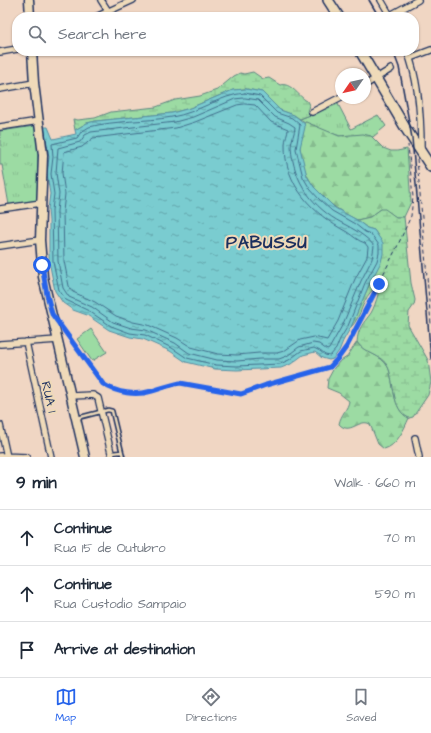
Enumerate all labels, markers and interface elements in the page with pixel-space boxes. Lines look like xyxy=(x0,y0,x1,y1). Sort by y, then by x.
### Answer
search box xyxy=(12,12,419,56)
icon: search xyxy=(26,23,48,45)
text: Search here xyxy=(58,24,147,45)
north arrow xyxy=(335,68,371,104)
district label: PABUSSU xyxy=(226,231,308,255)
route start xyxy=(33,256,51,274)
route end xyxy=(370,275,388,293)
street label: RUA 1 xyxy=(37,379,61,415)
text: 9 min xyxy=(16,471,57,495)
text: Walk · 660 m xyxy=(334,474,415,492)
text: Continue xyxy=(54,518,112,539)
icon: ahead xyxy=(16,527,38,549)
text: 70 m xyxy=(383,529,415,547)
text: Rua 15 de Outubro xyxy=(54,539,166,557)
text: Continue xyxy=(54,574,112,595)
icon: ahead xyxy=(16,583,38,605)
text: 590 m xyxy=(375,585,415,603)
text: Rua Custodio Sampaio xyxy=(54,595,186,613)
icon: arrive xyxy=(16,639,38,661)
text: Arrive at destination xyxy=(54,639,195,660)
tab: Map xyxy=(55,686,77,725)
tab: Directions xyxy=(186,686,237,725)
tab: Saved xyxy=(346,686,376,725)

